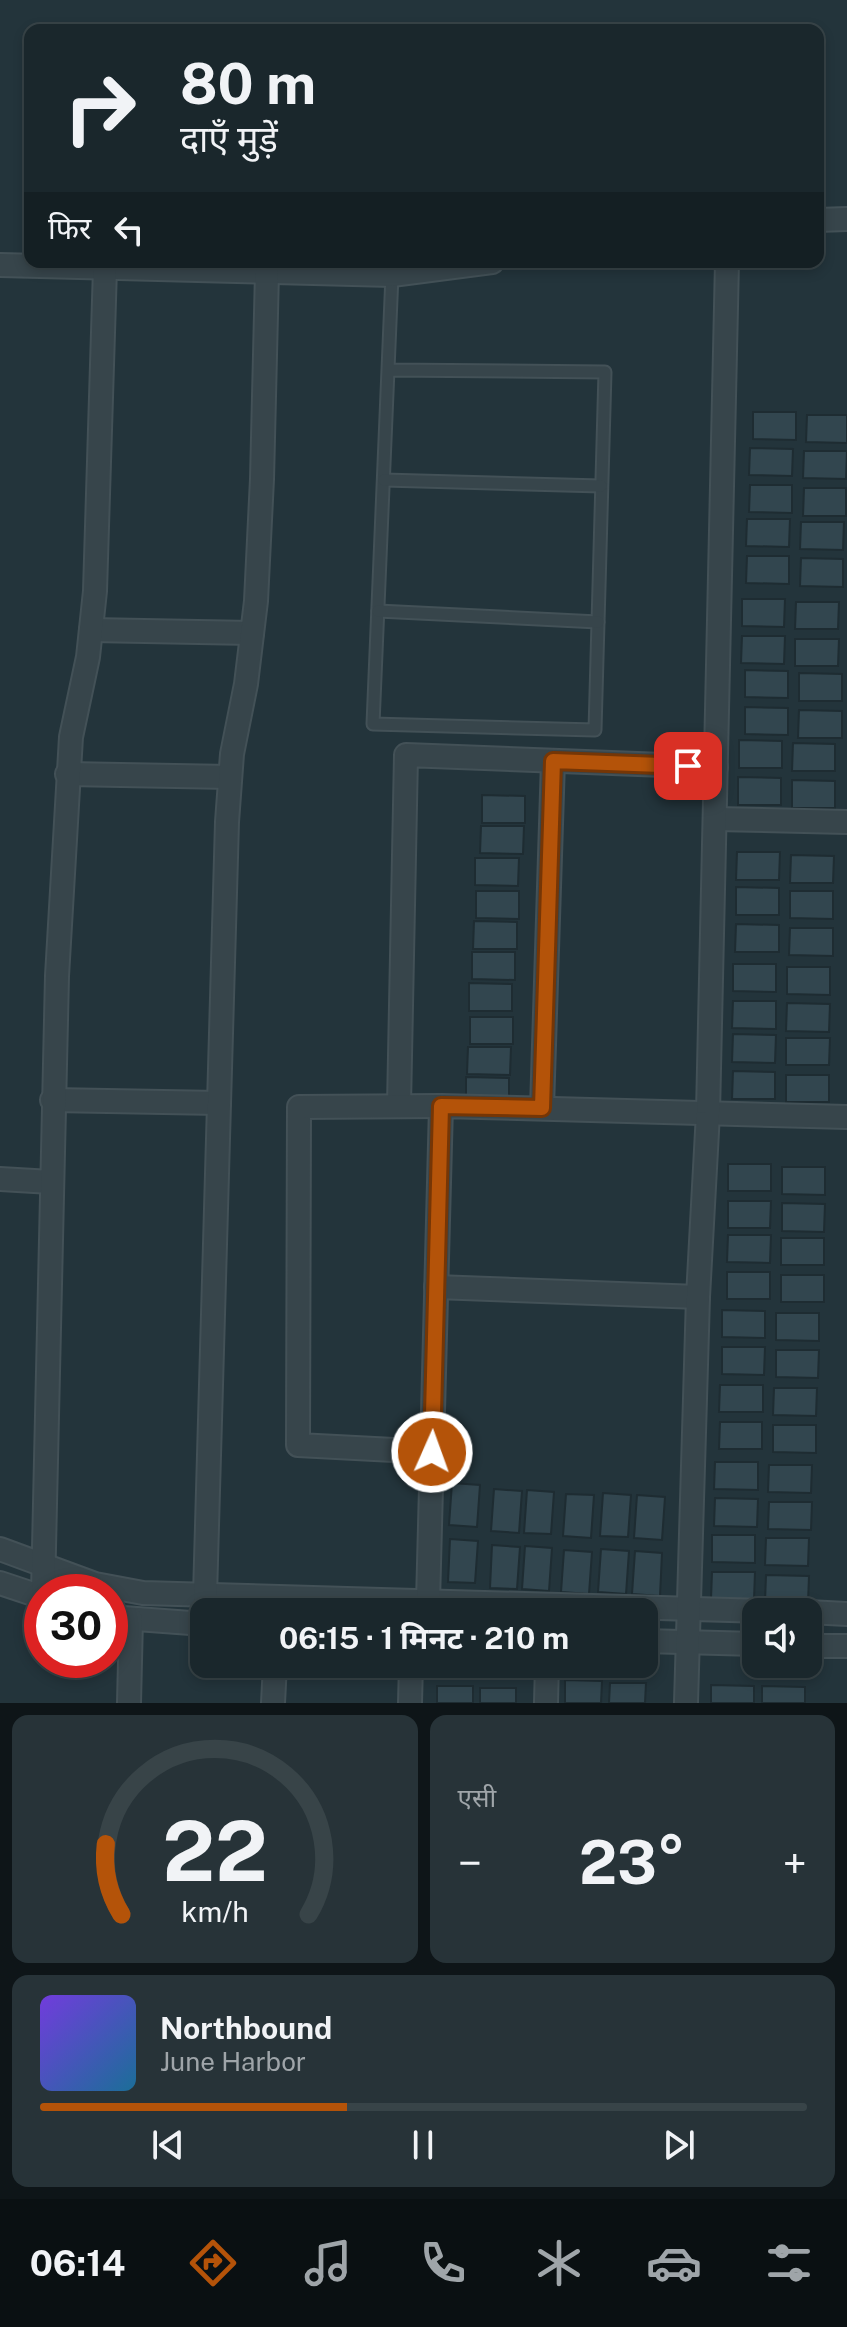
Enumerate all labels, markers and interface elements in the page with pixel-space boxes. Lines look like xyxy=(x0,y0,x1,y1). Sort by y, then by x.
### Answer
text: 80 m xyxy=(180,51,316,117)
icon: right xyxy=(48,56,152,160)
text: दाएँ मुड़ें xyxy=(180,118,278,160)
icon: left xyxy=(107,208,151,252)
text: फिर xyxy=(48,210,91,246)
pin xyxy=(654,732,722,800)
icon: arrive xyxy=(666,744,710,788)
position arrow xyxy=(390,1410,474,1494)
speed limit sign: 30 xyxy=(24,1574,128,1678)
map controls xyxy=(742,1598,822,1678)
button: sound xyxy=(742,1598,822,1678)
text: 06:15 · 1 मिनट · 210 m xyxy=(279,1620,569,1656)
text: एसी xyxy=(458,1782,496,1813)
text: 22 xyxy=(162,1802,268,1900)
text: 23° xyxy=(579,1827,685,1898)
text: − xyxy=(458,1837,482,1889)
text: + xyxy=(783,1837,807,1889)
text: km/h xyxy=(181,1895,248,1928)
text: Northbound xyxy=(160,2010,332,2046)
text: June Harbor xyxy=(160,2046,306,2077)
icon: previous xyxy=(146,2123,190,2167)
icon: pause xyxy=(401,2123,445,2167)
icon: next xyxy=(657,2123,701,2167)
icon: directions xyxy=(185,2235,241,2291)
icon: music xyxy=(300,2235,356,2291)
icon: phone xyxy=(415,2235,471,2291)
icon: climate xyxy=(531,2235,587,2291)
icon: car xyxy=(646,2235,702,2291)
icon: filters xyxy=(761,2235,817,2291)
text: 06:14 xyxy=(30,2242,125,2284)

